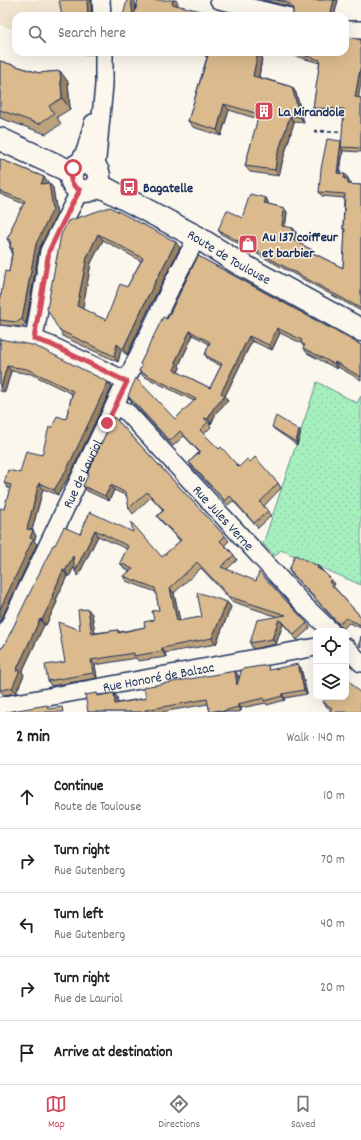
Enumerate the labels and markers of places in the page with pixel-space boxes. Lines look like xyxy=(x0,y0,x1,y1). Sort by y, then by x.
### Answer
building icon: La Mirandole xyxy=(253,100,275,122)
place label: La Mirandole xyxy=(278,103,345,123)
bus stop icon: Bagatelle xyxy=(118,176,140,198)
place label: Bagatelle xyxy=(143,179,193,199)
place label: Au 137 coiffeur et barbier xyxy=(262,228,339,264)
shop icon: Au 137 coiffeur et barbier xyxy=(237,233,259,255)

